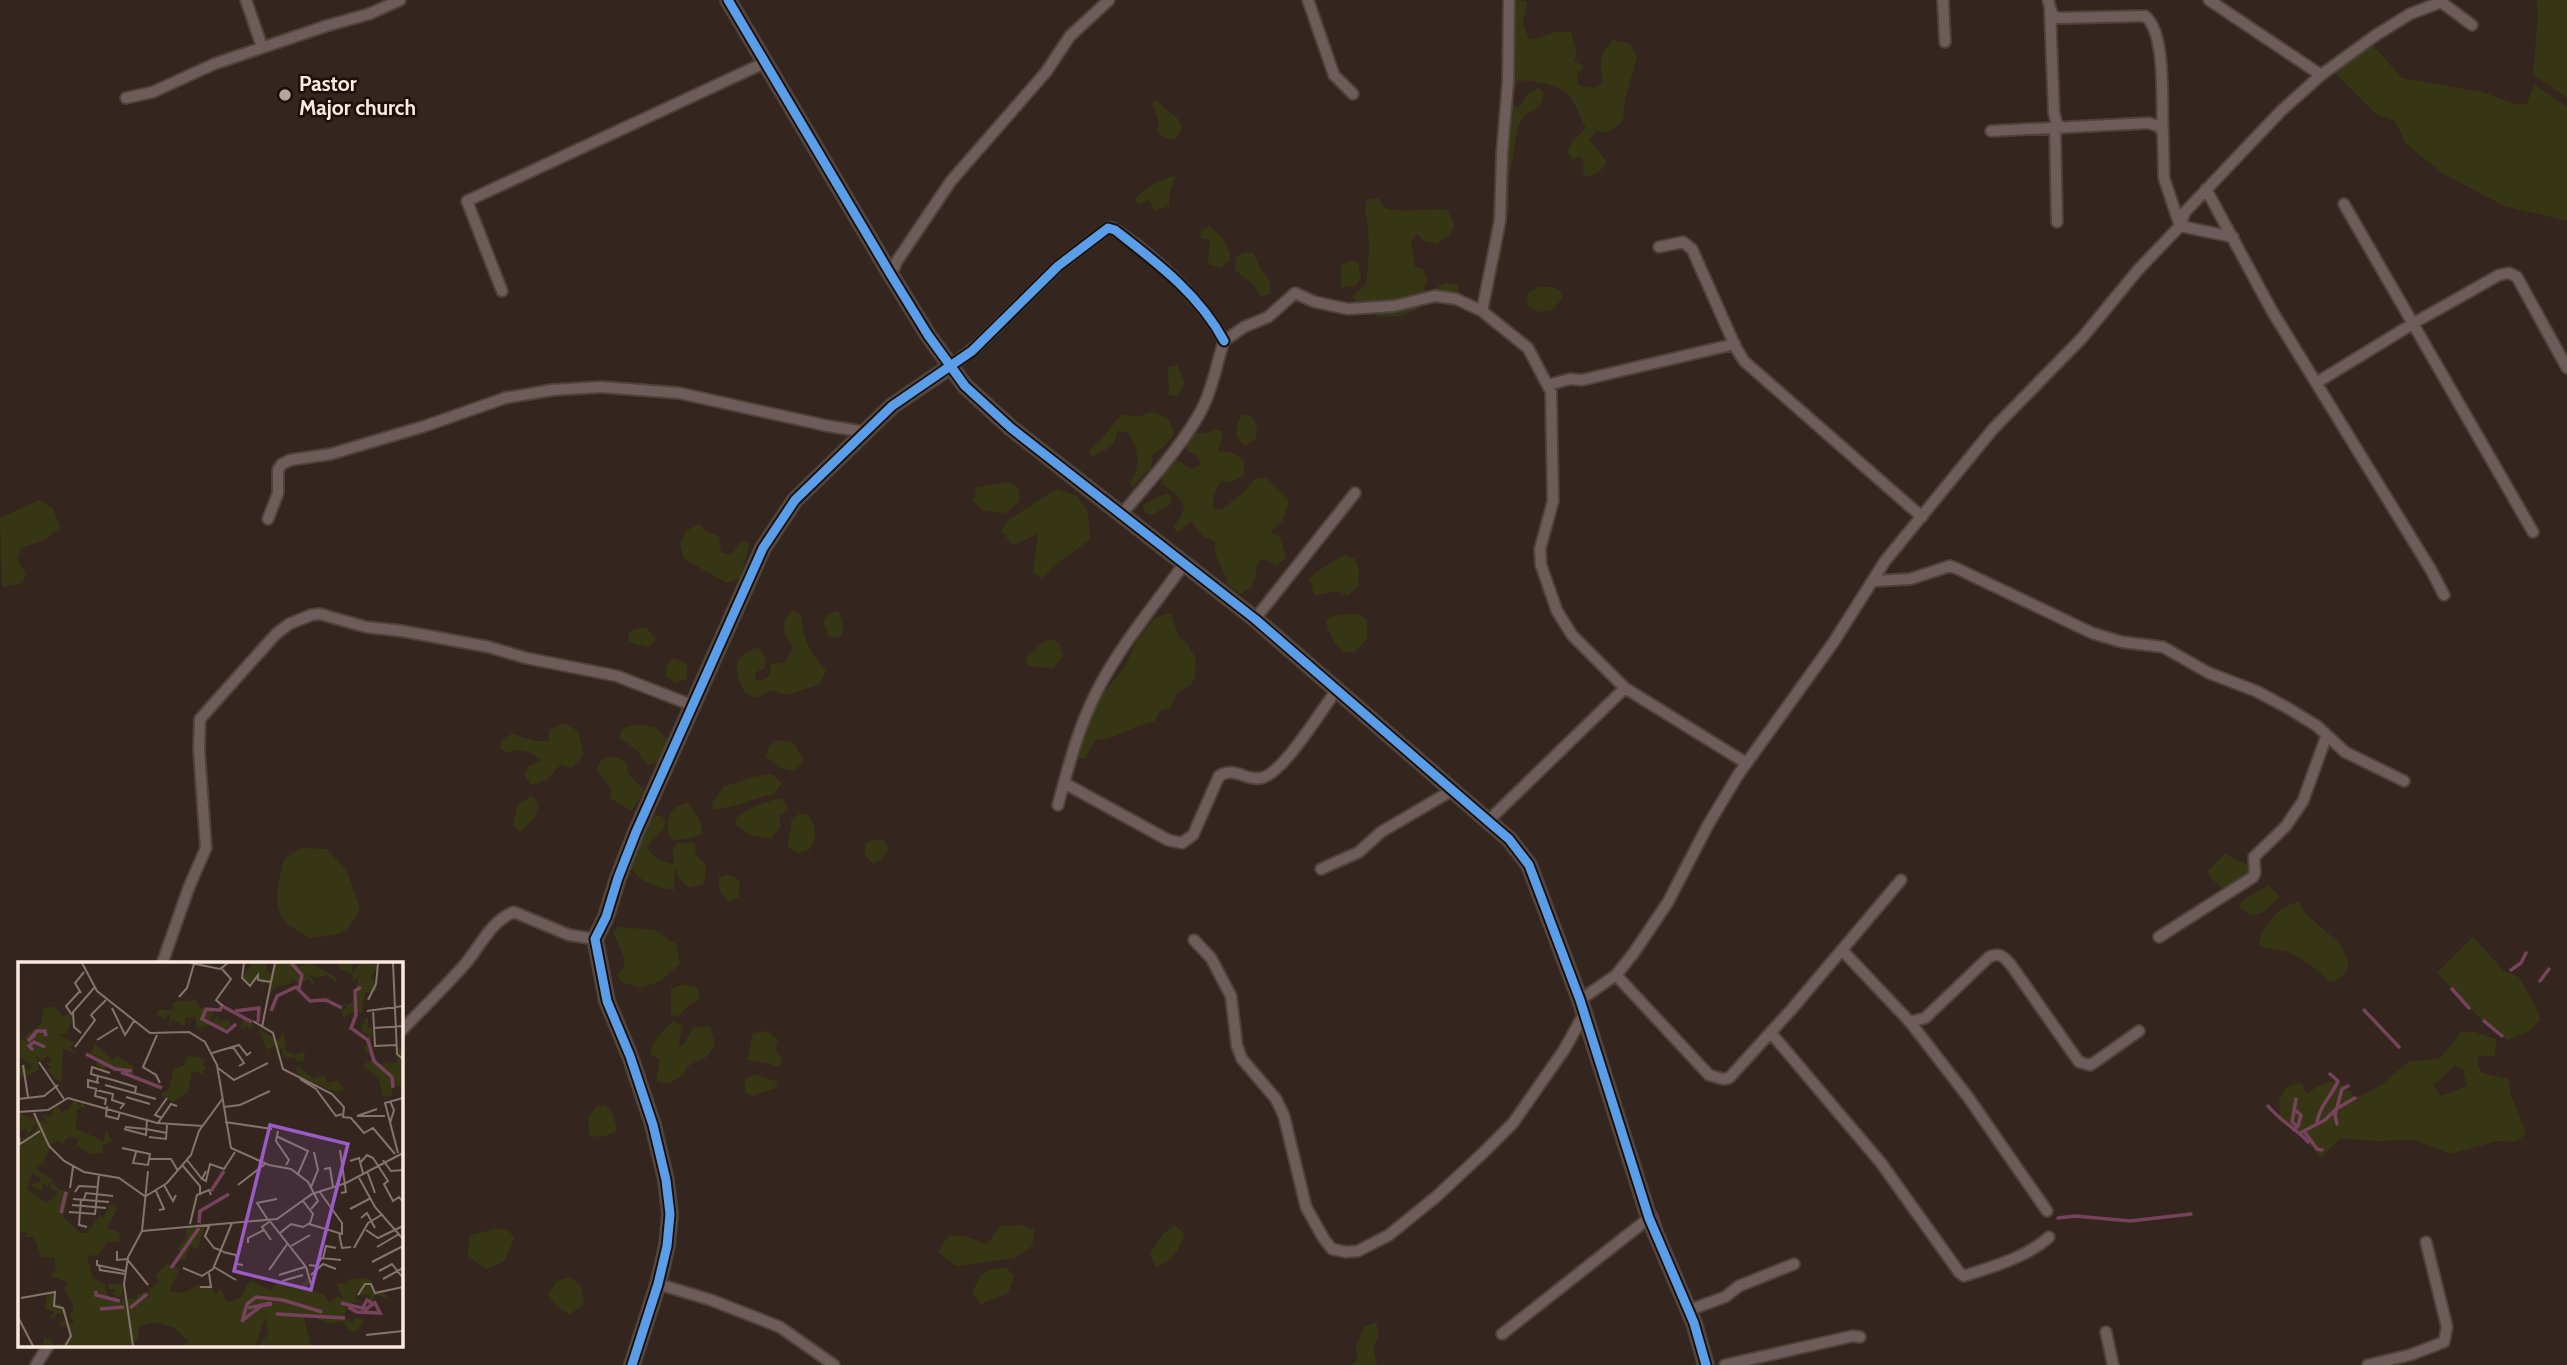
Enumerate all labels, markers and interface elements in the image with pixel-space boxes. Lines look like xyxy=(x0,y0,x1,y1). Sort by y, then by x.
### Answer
place label: Pastor Major church xyxy=(299,71,416,120)
marker: Pastor Major church xyxy=(277,87,293,103)
inset map xyxy=(18,962,402,1348)

